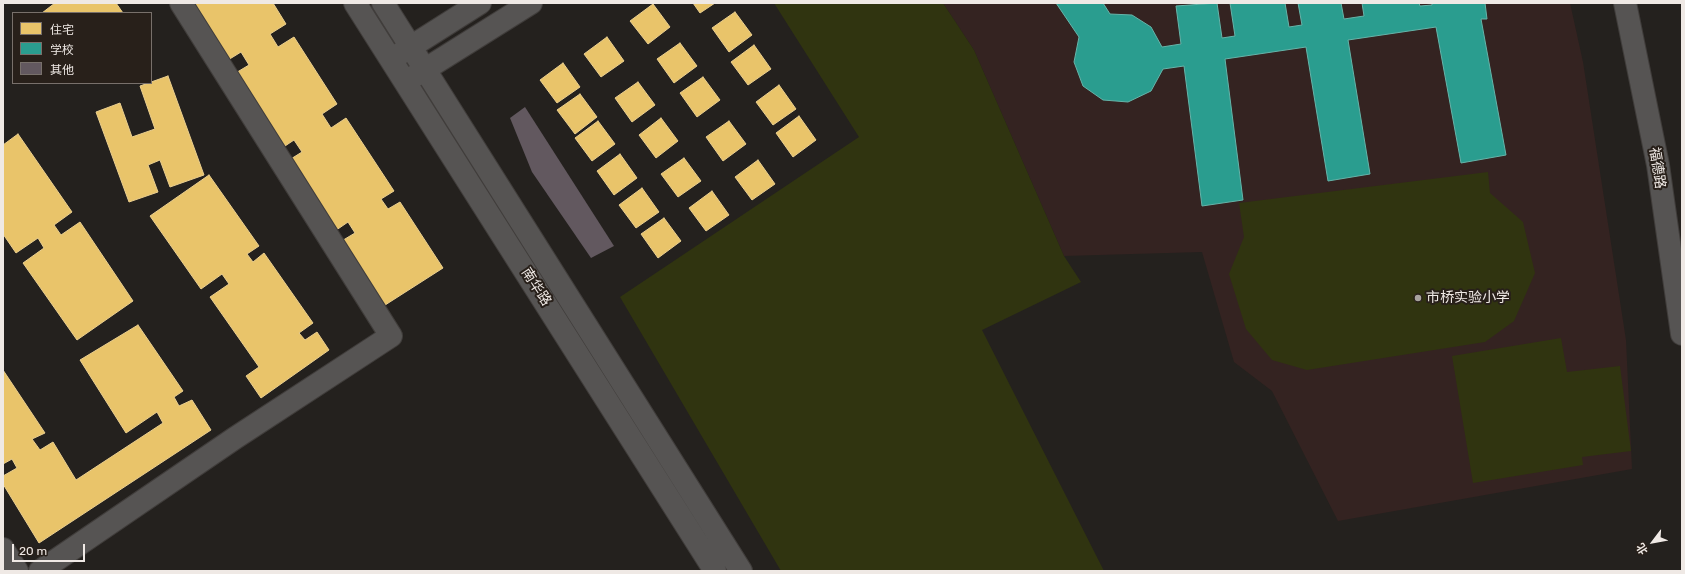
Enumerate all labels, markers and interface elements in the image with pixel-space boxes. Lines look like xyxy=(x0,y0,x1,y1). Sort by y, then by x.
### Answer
legend xyxy=(12,12,152,84)
text: 住宅 xyxy=(50,23,74,37)
text: 学校 xyxy=(50,43,74,57)
text: 其他 xyxy=(50,63,74,77)
street label: 福德路 xyxy=(1645,146,1669,190)
street label: 南华路 xyxy=(518,265,554,309)
place label: 市桥实验小学 xyxy=(1426,290,1510,306)
marker: 市桥实验小学 xyxy=(1413,293,1423,303)
north arrow xyxy=(1633,522,1673,562)
scale bar xyxy=(14,536,87,562)
text: 北 xyxy=(1634,541,1651,557)
text: 20 m xyxy=(19,544,47,558)

